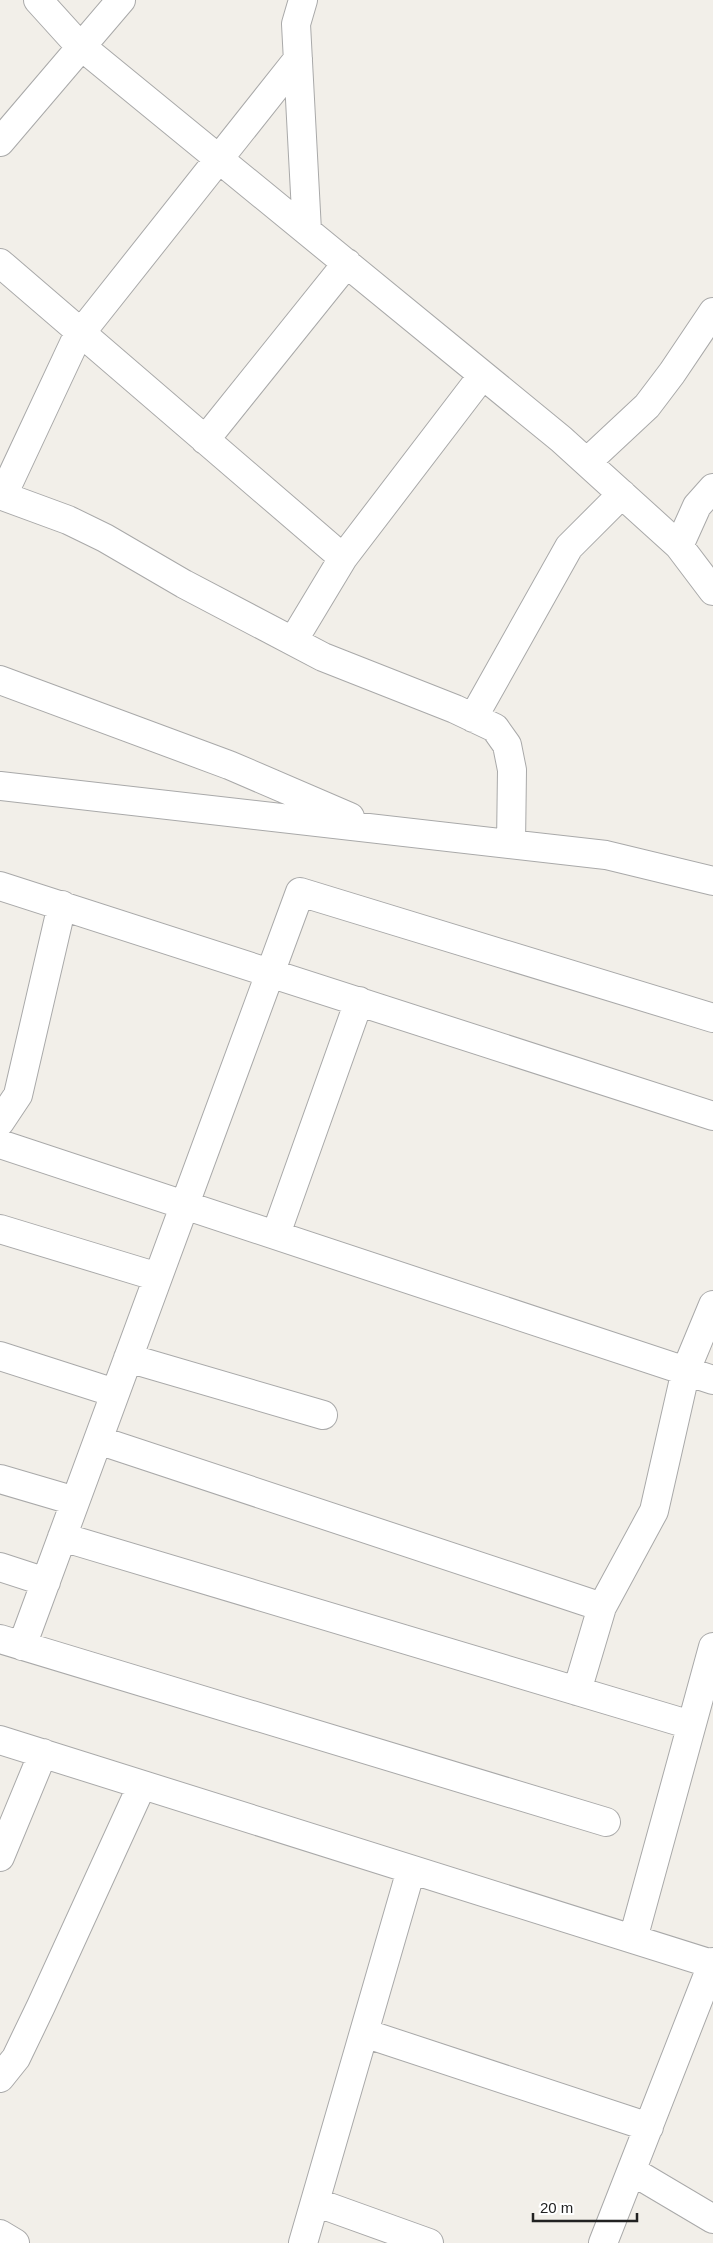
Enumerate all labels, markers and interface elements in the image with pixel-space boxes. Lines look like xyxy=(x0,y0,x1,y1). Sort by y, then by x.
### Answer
scale bar xyxy=(533,2190,637,2222)
text: 20 m xyxy=(540,2199,573,2216)

